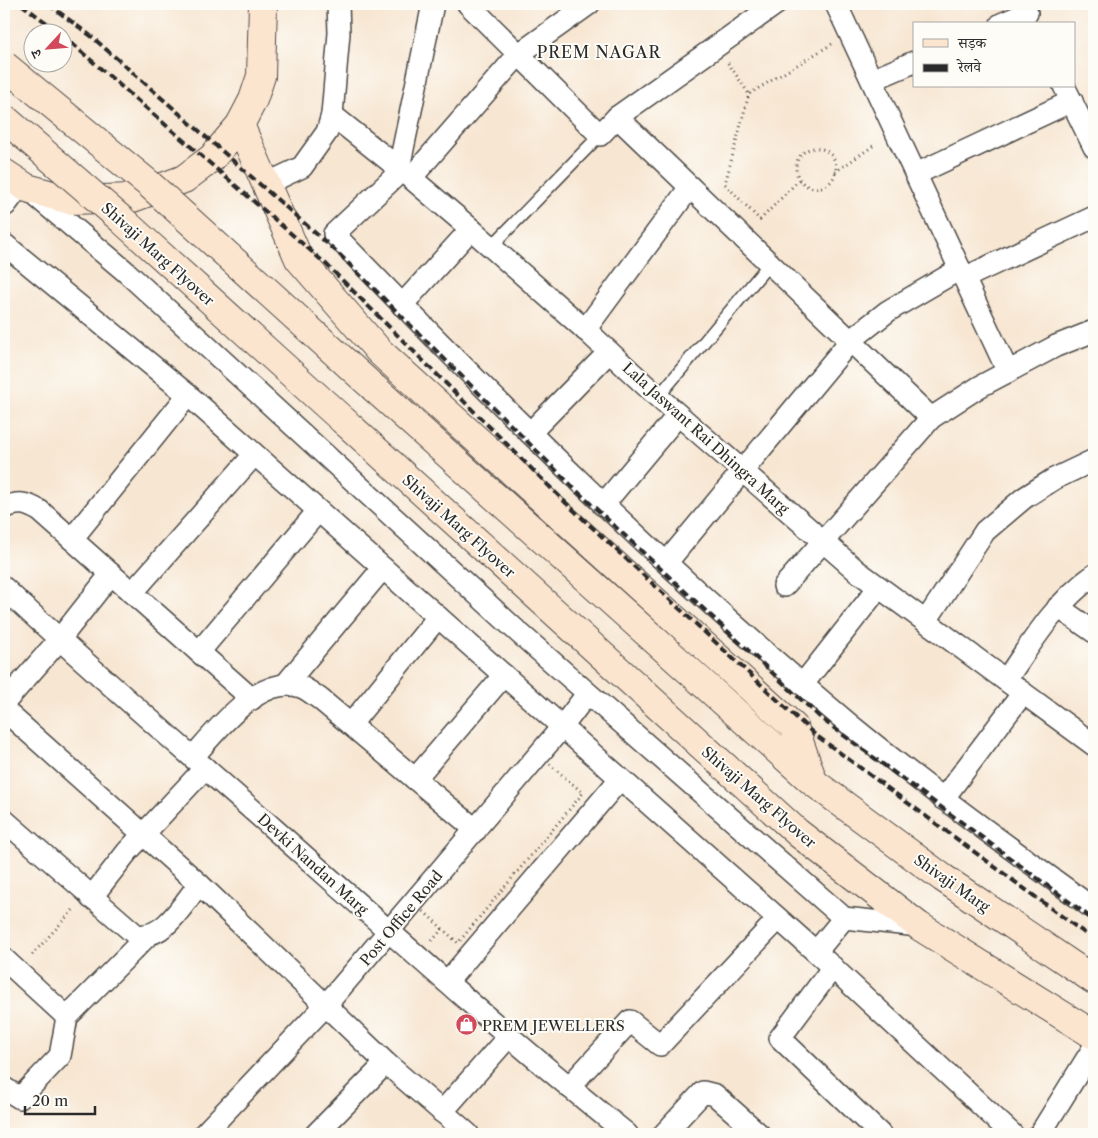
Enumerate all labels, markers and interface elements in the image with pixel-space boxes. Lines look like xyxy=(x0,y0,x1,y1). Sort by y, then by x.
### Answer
north arrow xyxy=(22,22,72,72)
legend xyxy=(913,22,1076,88)
text: सड़क xyxy=(957,33,987,52)
district label: PREM NAGAR xyxy=(537,42,661,62)
text: उ xyxy=(26,46,46,62)
text: रेलवे xyxy=(956,57,982,76)
street label: Shivaji Marg Flyover xyxy=(98,198,219,310)
street label: Lala Jaswant Rai Dhingra Marg xyxy=(619,358,793,518)
street label: Shivaji Marg Flyover xyxy=(399,470,520,582)
street label: Shivaji Marg Flyover xyxy=(698,742,821,852)
street label: Devki Nandan Marg xyxy=(254,809,372,919)
street label: Shivaji Marg xyxy=(910,850,994,916)
street label: Post Office Road xyxy=(356,866,446,970)
shop icon: PREM JEWELLERS xyxy=(454,1013,478,1037)
place label: PREM JEWELLERS xyxy=(482,1016,625,1035)
scale bar xyxy=(25,1083,95,1115)
text: 20 m xyxy=(32,1091,68,1110)

